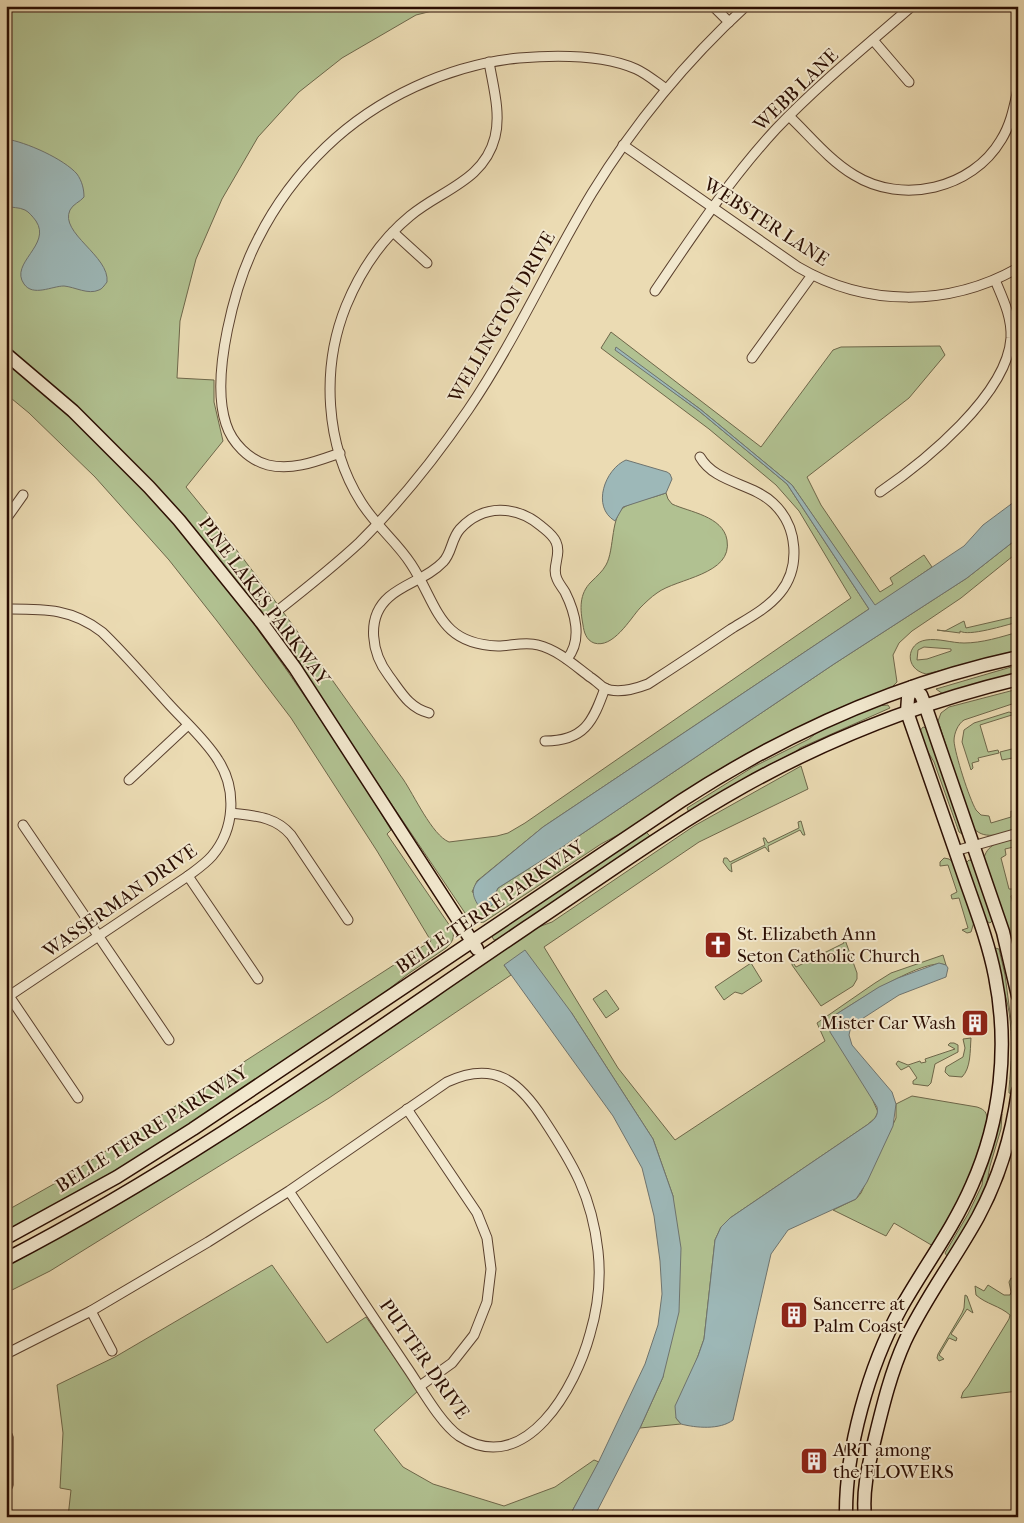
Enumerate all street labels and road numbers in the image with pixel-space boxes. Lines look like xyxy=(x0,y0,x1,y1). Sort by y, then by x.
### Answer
street label: WEBB LANE xyxy=(748,44,843,136)
street label: WEBSTER LANE xyxy=(698,173,833,271)
street label: WELLINGTON DRIVE xyxy=(444,227,560,407)
street label: PINE LAKES PARKWAY xyxy=(194,513,335,690)
street label: BELLE TERRE PARKWAY xyxy=(392,835,589,978)
street label: WASSERMAN DRIVE xyxy=(38,839,201,963)
street label: BELLE TERRE PARKWAY xyxy=(52,1060,253,1197)
street label: PUTTER DRIVE xyxy=(375,1295,474,1423)

